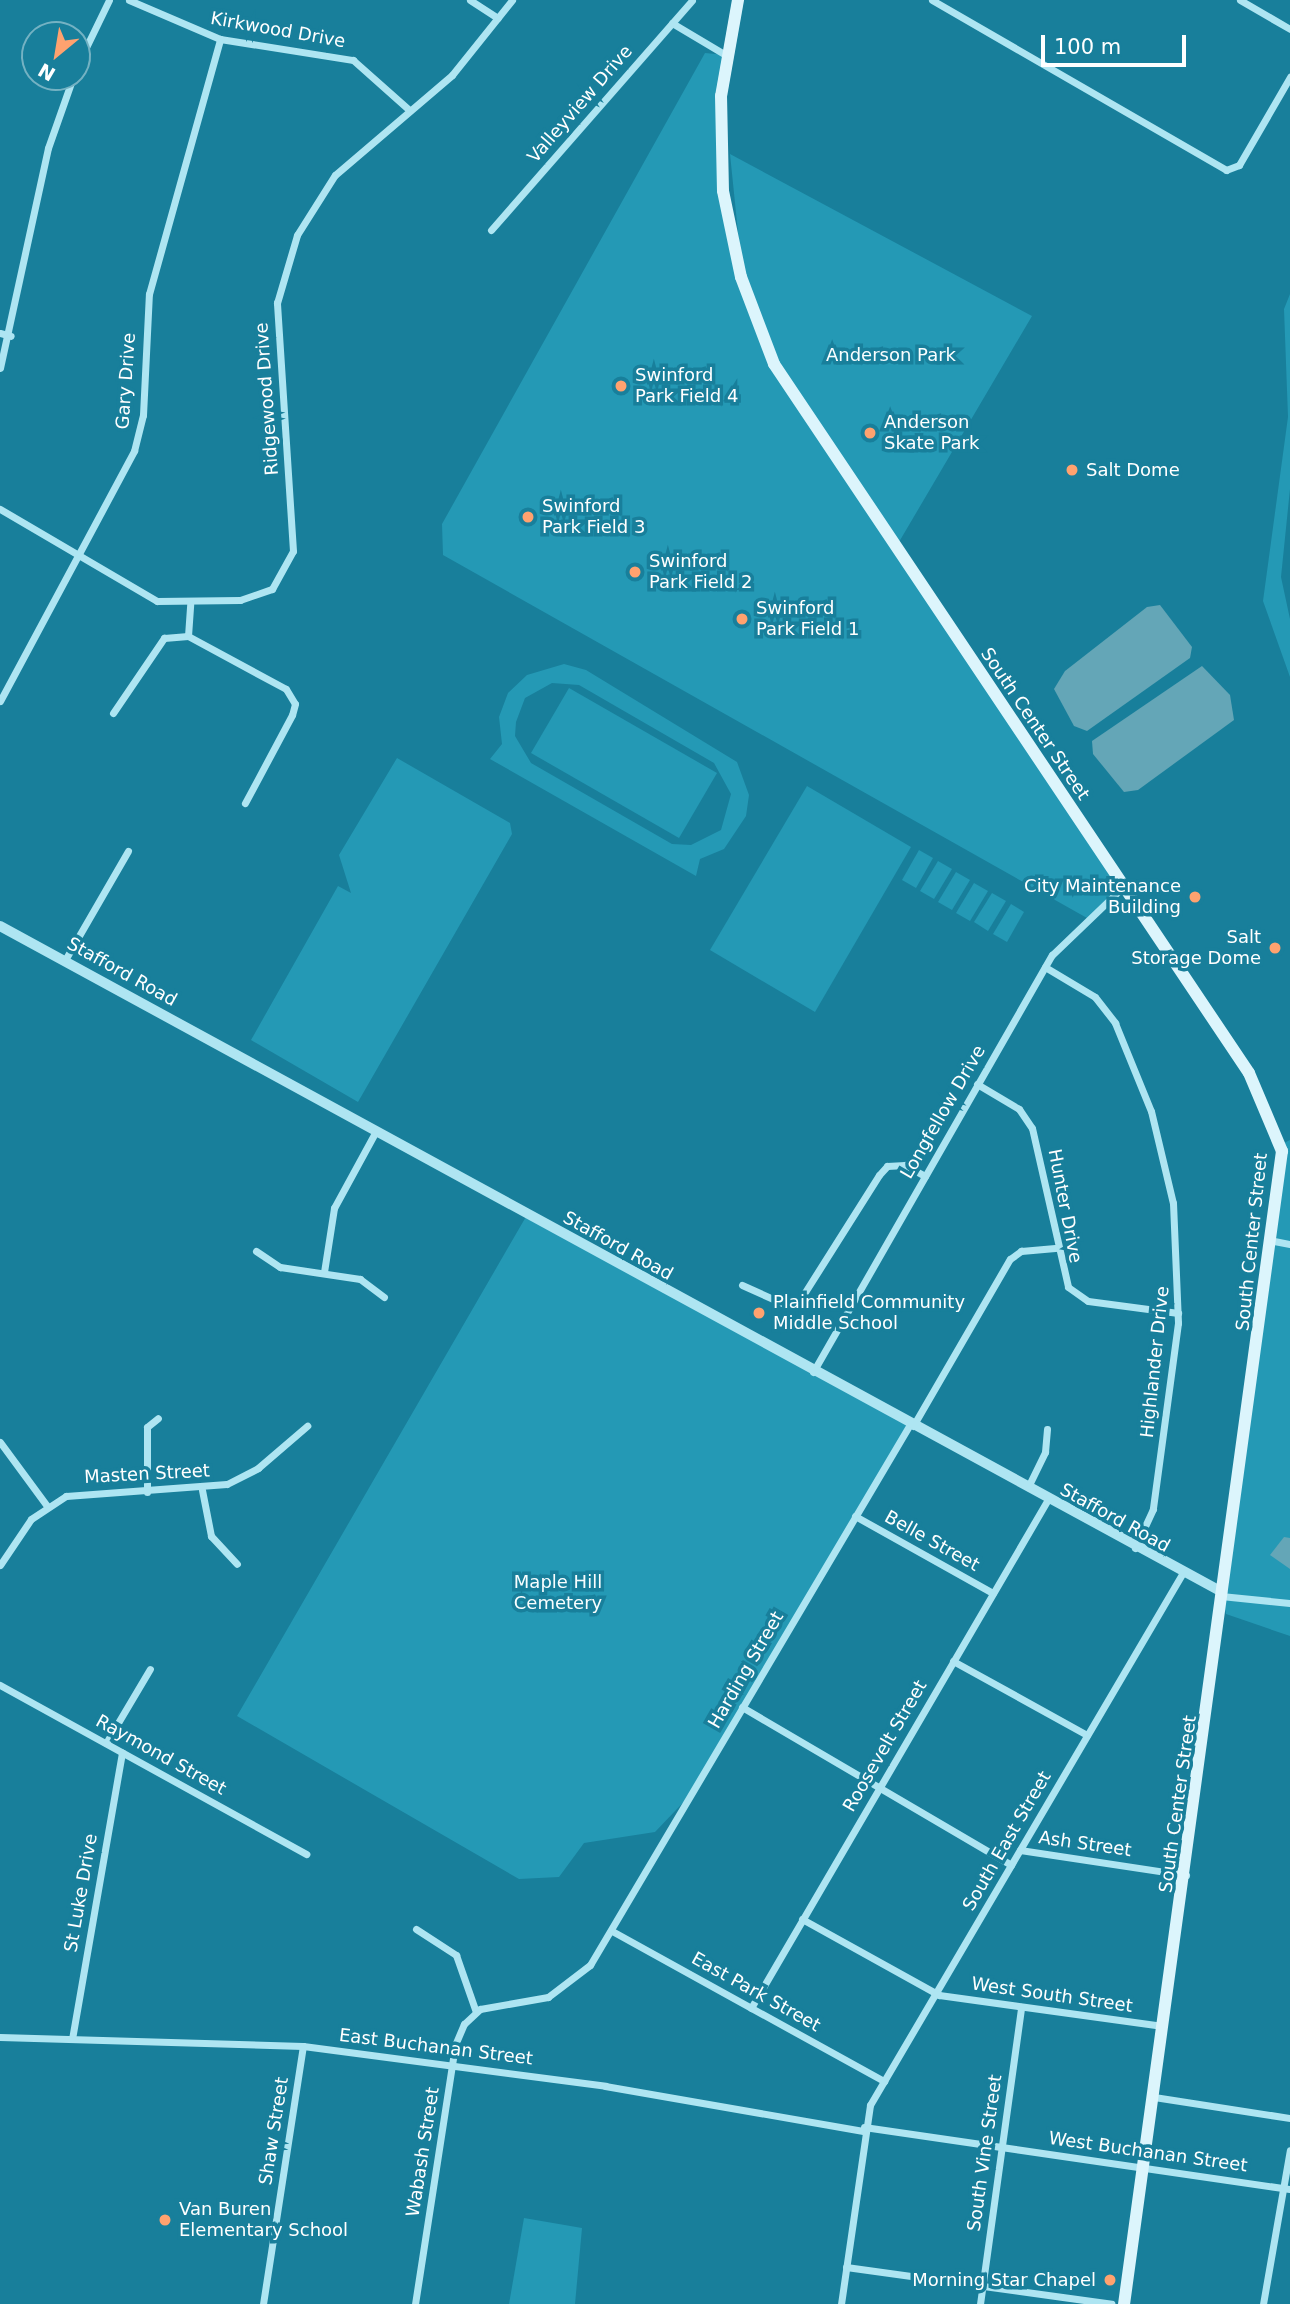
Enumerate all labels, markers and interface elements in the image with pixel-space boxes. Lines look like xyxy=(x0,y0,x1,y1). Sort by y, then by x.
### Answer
street label: Kirkwood Drive xyxy=(209,8,347,52)
north arrow xyxy=(21,21,91,91)
scale bar xyxy=(1045,21,1190,65)
text: 100 m xyxy=(1054,35,1121,59)
street label: Valleyview Drive xyxy=(523,41,637,167)
text: N xyxy=(34,59,59,86)
street label: Ridgewood Drive xyxy=(251,322,283,476)
street label: Gary Drive xyxy=(112,332,140,430)
park label: Anderson Park xyxy=(826,344,956,366)
place label: Swinford Park Field 4 xyxy=(635,365,738,408)
marker: Swinford Park Field 4 xyxy=(613,378,629,394)
place label: Anderson Skate Park xyxy=(884,412,979,454)
marker: Anderson Skate Park xyxy=(862,425,878,441)
place label: Salt Dome xyxy=(1086,459,1180,481)
marker: Salt Dome xyxy=(1064,462,1080,478)
place label: Swinford Park Field 3 xyxy=(542,496,645,538)
marker: Swinford Park Field 3 xyxy=(520,509,536,525)
place label: Swinford Park Field 2 xyxy=(649,551,752,594)
marker: Swinford Park Field 2 xyxy=(627,564,643,580)
place label: Swinford Park Field 1 xyxy=(756,598,859,640)
marker: Swinford Park Field 1 xyxy=(734,611,750,627)
street label: South Center Street xyxy=(976,644,1094,804)
place label: City Maintenance Building xyxy=(1024,876,1181,918)
marker: City Maintenance Building xyxy=(1187,889,1203,905)
place label: Salt Storage Dome xyxy=(1131,927,1261,970)
street label: Stafford Road xyxy=(63,933,181,1011)
marker: Salt Storage Dome xyxy=(1267,940,1283,956)
street label: Longfellow Drive xyxy=(896,1041,990,1183)
street label: Hunter Drive xyxy=(1043,1147,1087,1265)
street label: South Center Street xyxy=(1232,1152,1272,1332)
street label: Stafford Road xyxy=(559,1207,677,1285)
street label: Highlander Drive xyxy=(1136,1285,1174,1439)
place label: Plainfield Community Middle School xyxy=(773,1292,965,1334)
marker: Plainfield Community Middle School xyxy=(751,1305,767,1321)
street label: Masten Street xyxy=(84,1460,210,1488)
street label: Stafford Road xyxy=(1056,1479,1174,1557)
street label: Belle Street xyxy=(881,1506,983,1576)
park label: Maple Hill Cemetery xyxy=(514,1572,602,1614)
street label: Harding Street xyxy=(704,1608,788,1732)
street label: Roosevelt Street xyxy=(839,1676,931,1816)
street label: Raymond Street xyxy=(92,1710,230,1800)
street label: South Center Street xyxy=(1155,1714,1201,1894)
street label: South East Street xyxy=(958,1767,1056,1915)
street label: Ash Street xyxy=(1037,1827,1133,1861)
street label: St Luke Drive xyxy=(60,1832,102,1954)
street label: East Park Street xyxy=(688,1948,824,2036)
street label: West South Street xyxy=(970,1973,1134,2017)
street label: East Buchanan Street xyxy=(338,2024,534,2070)
street label: South Vine Street xyxy=(963,2073,1007,2233)
street label: Shaw Street xyxy=(255,2075,293,2187)
street label: Wabash Street xyxy=(402,2085,444,2219)
street label: West Buchanan Street xyxy=(1047,2127,1249,2177)
place label: Van Buren Elementary School xyxy=(179,2199,348,2242)
marker: Van Buren Elementary School xyxy=(157,2212,173,2228)
place label: Morning Star Chapel xyxy=(912,2269,1096,2291)
marker: Morning Star Chapel xyxy=(1102,2272,1118,2288)

